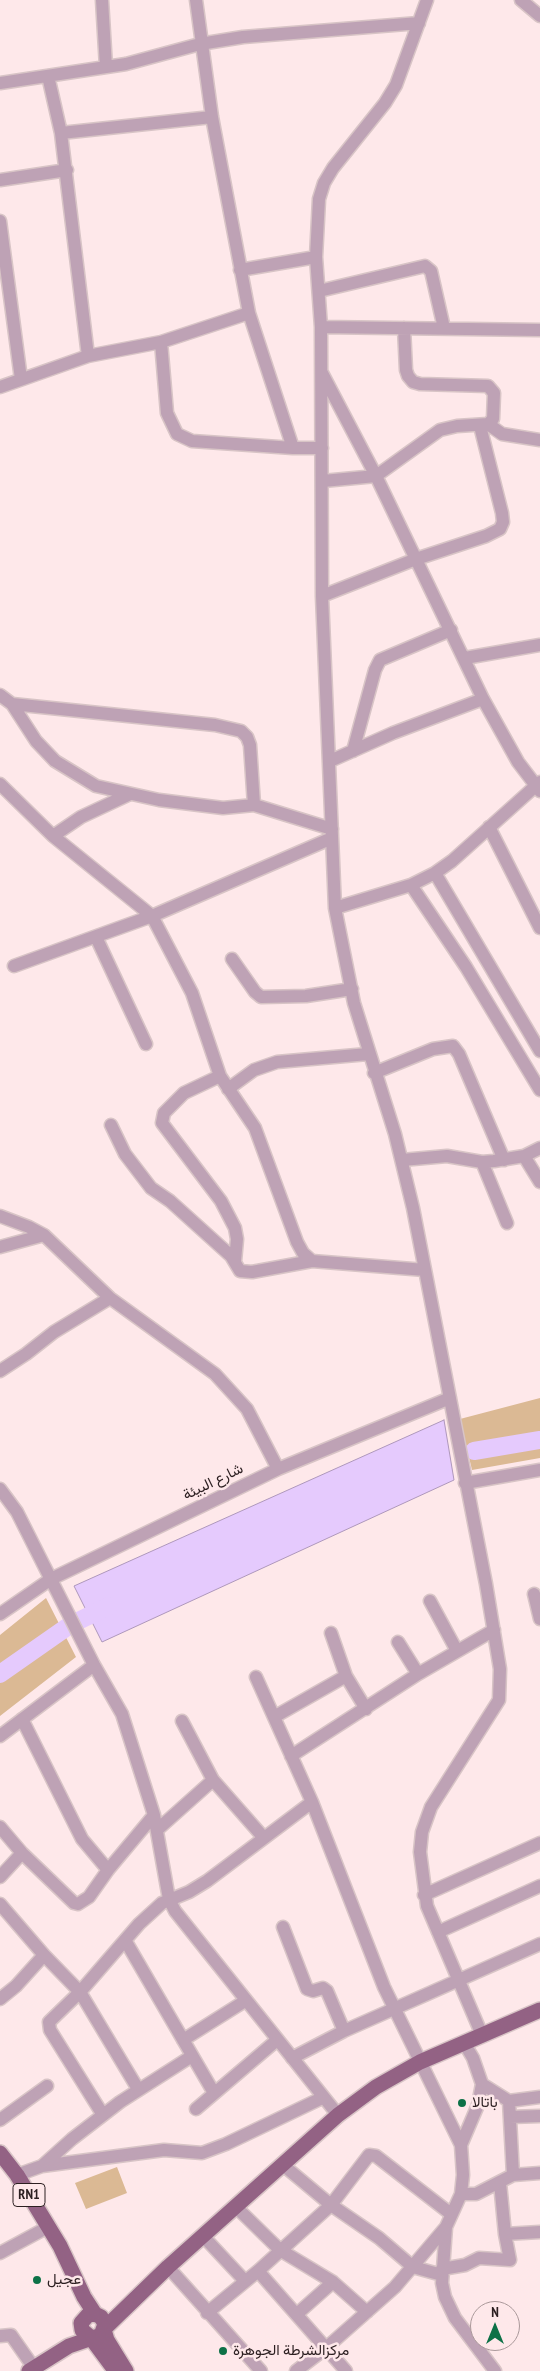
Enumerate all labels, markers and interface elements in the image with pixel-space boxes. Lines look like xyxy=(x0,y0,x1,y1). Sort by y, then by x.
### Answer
street label: شارع البيئة xyxy=(180,1460,246,1504)
place label: باتالا xyxy=(472,2094,498,2112)
marker: باتالا xyxy=(456,2097,468,2109)
road number: RN1 xyxy=(13,2184,45,2206)
place label: عجيل xyxy=(47,2271,81,2289)
marker: عجيل xyxy=(31,2274,43,2286)
north arrow xyxy=(470,2301,520,2351)
text: N xyxy=(491,2303,499,2321)
place label: مركزالشرطة الجوهرة xyxy=(233,2342,349,2360)
marker: مركزالشرطة الجوهرة xyxy=(217,2345,229,2357)

